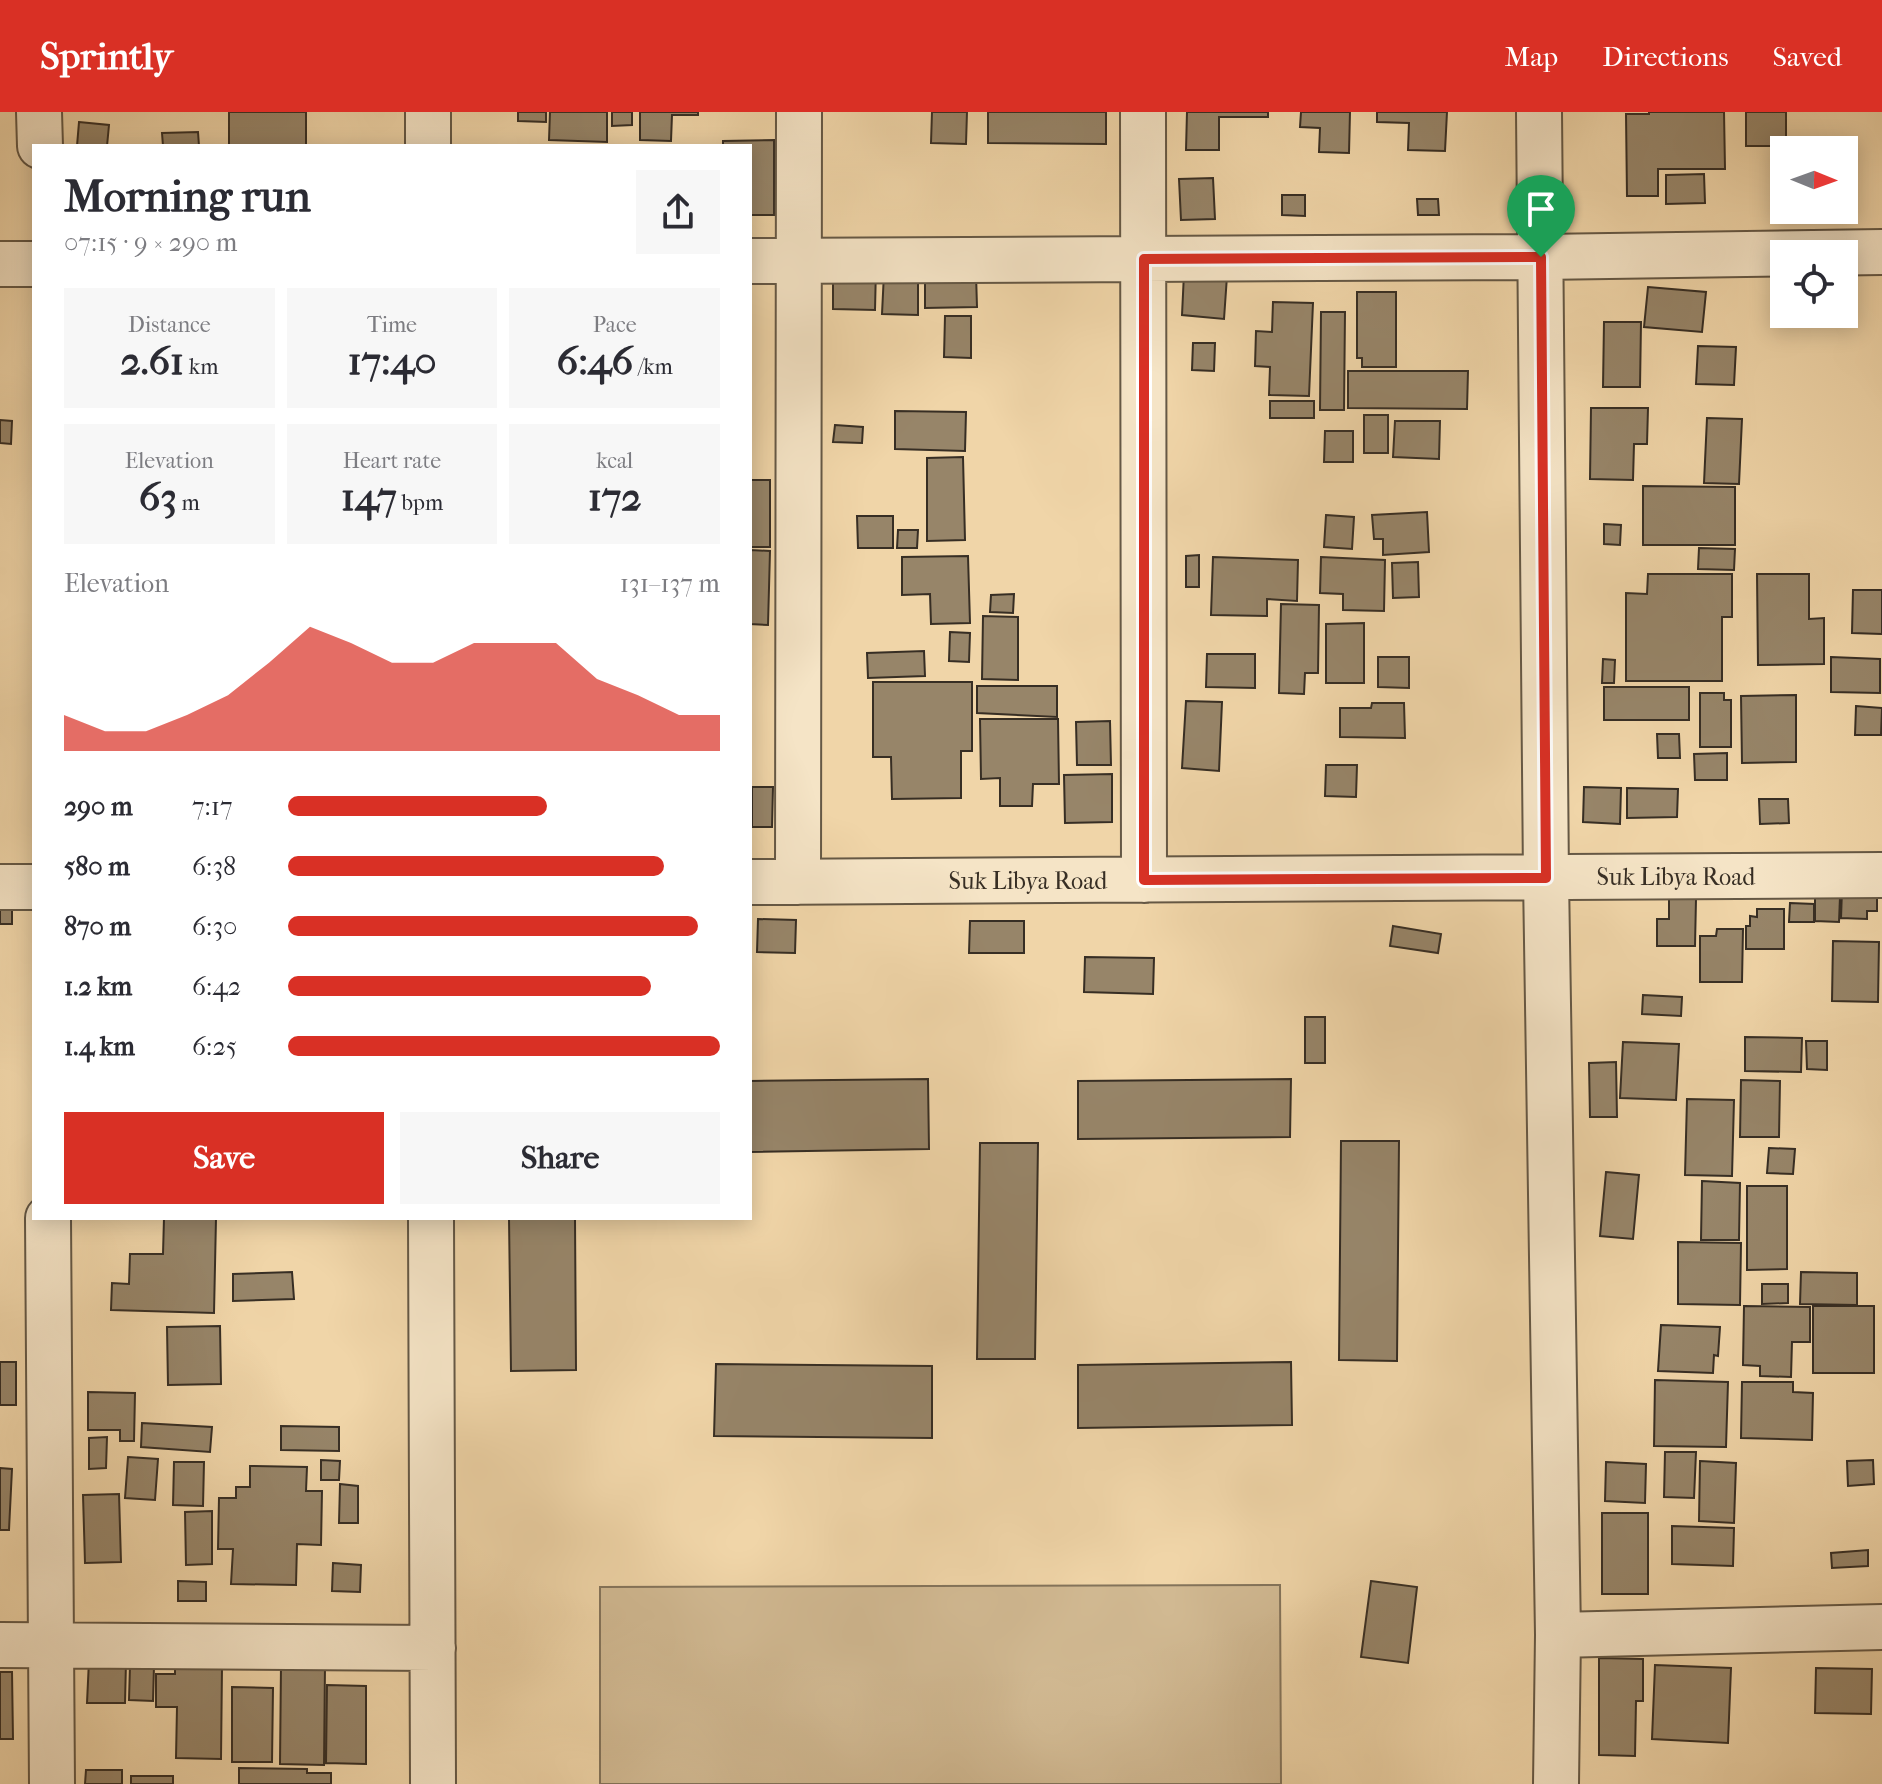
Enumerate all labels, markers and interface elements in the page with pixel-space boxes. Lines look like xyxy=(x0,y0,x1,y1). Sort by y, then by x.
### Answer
text: Sprintly xyxy=(40,34,173,79)
text: Map xyxy=(1505,40,1558,73)
text: Directions xyxy=(1602,40,1729,73)
text: Saved xyxy=(1773,40,1842,73)
north arrow xyxy=(1770,136,1858,224)
map controls xyxy=(1770,136,1858,328)
button: share xyxy=(636,170,720,254)
text: Morning run xyxy=(64,171,311,222)
pin xyxy=(1507,175,1575,257)
icon: arrive xyxy=(1519,187,1563,231)
text: 07:15 · 9 × 290 m xyxy=(64,227,237,258)
button: locate xyxy=(1770,240,1858,328)
text: Distance xyxy=(128,312,211,338)
text: Time xyxy=(367,312,417,338)
text: Pace xyxy=(593,312,637,338)
text: 2.61 xyxy=(120,338,184,384)
text: 17:40 xyxy=(348,338,436,384)
text: 6:46 xyxy=(557,338,633,384)
text: km xyxy=(184,354,218,380)
text: /km xyxy=(633,354,673,380)
text: Elevation xyxy=(125,448,214,474)
text: Heart rate xyxy=(343,448,441,474)
text: kcal xyxy=(596,448,633,474)
text: 63 xyxy=(139,474,177,520)
text: 147 xyxy=(341,474,397,520)
text: 172 xyxy=(588,474,642,520)
text: m xyxy=(177,490,200,516)
text: bpm xyxy=(397,490,443,516)
text: Elevation xyxy=(64,568,169,599)
text: 131–137 m xyxy=(620,568,720,599)
text: 290 m xyxy=(64,791,133,822)
text: 7:17 xyxy=(192,791,233,822)
text: 580 m xyxy=(64,851,130,882)
text: 6:38 xyxy=(192,851,236,882)
street label: Suk Libya Road xyxy=(1597,863,1756,891)
street label: Suk Libya Road xyxy=(949,867,1108,895)
text: 870 m xyxy=(64,911,131,942)
text: 6:30 xyxy=(192,911,237,942)
text: 1.2 km xyxy=(64,971,132,1002)
text: 6:42 xyxy=(192,971,241,1002)
text: 1.4 km xyxy=(64,1031,135,1062)
text: 6:25 xyxy=(192,1031,237,1062)
button: Save xyxy=(64,1112,384,1204)
button: Share xyxy=(400,1112,720,1204)

